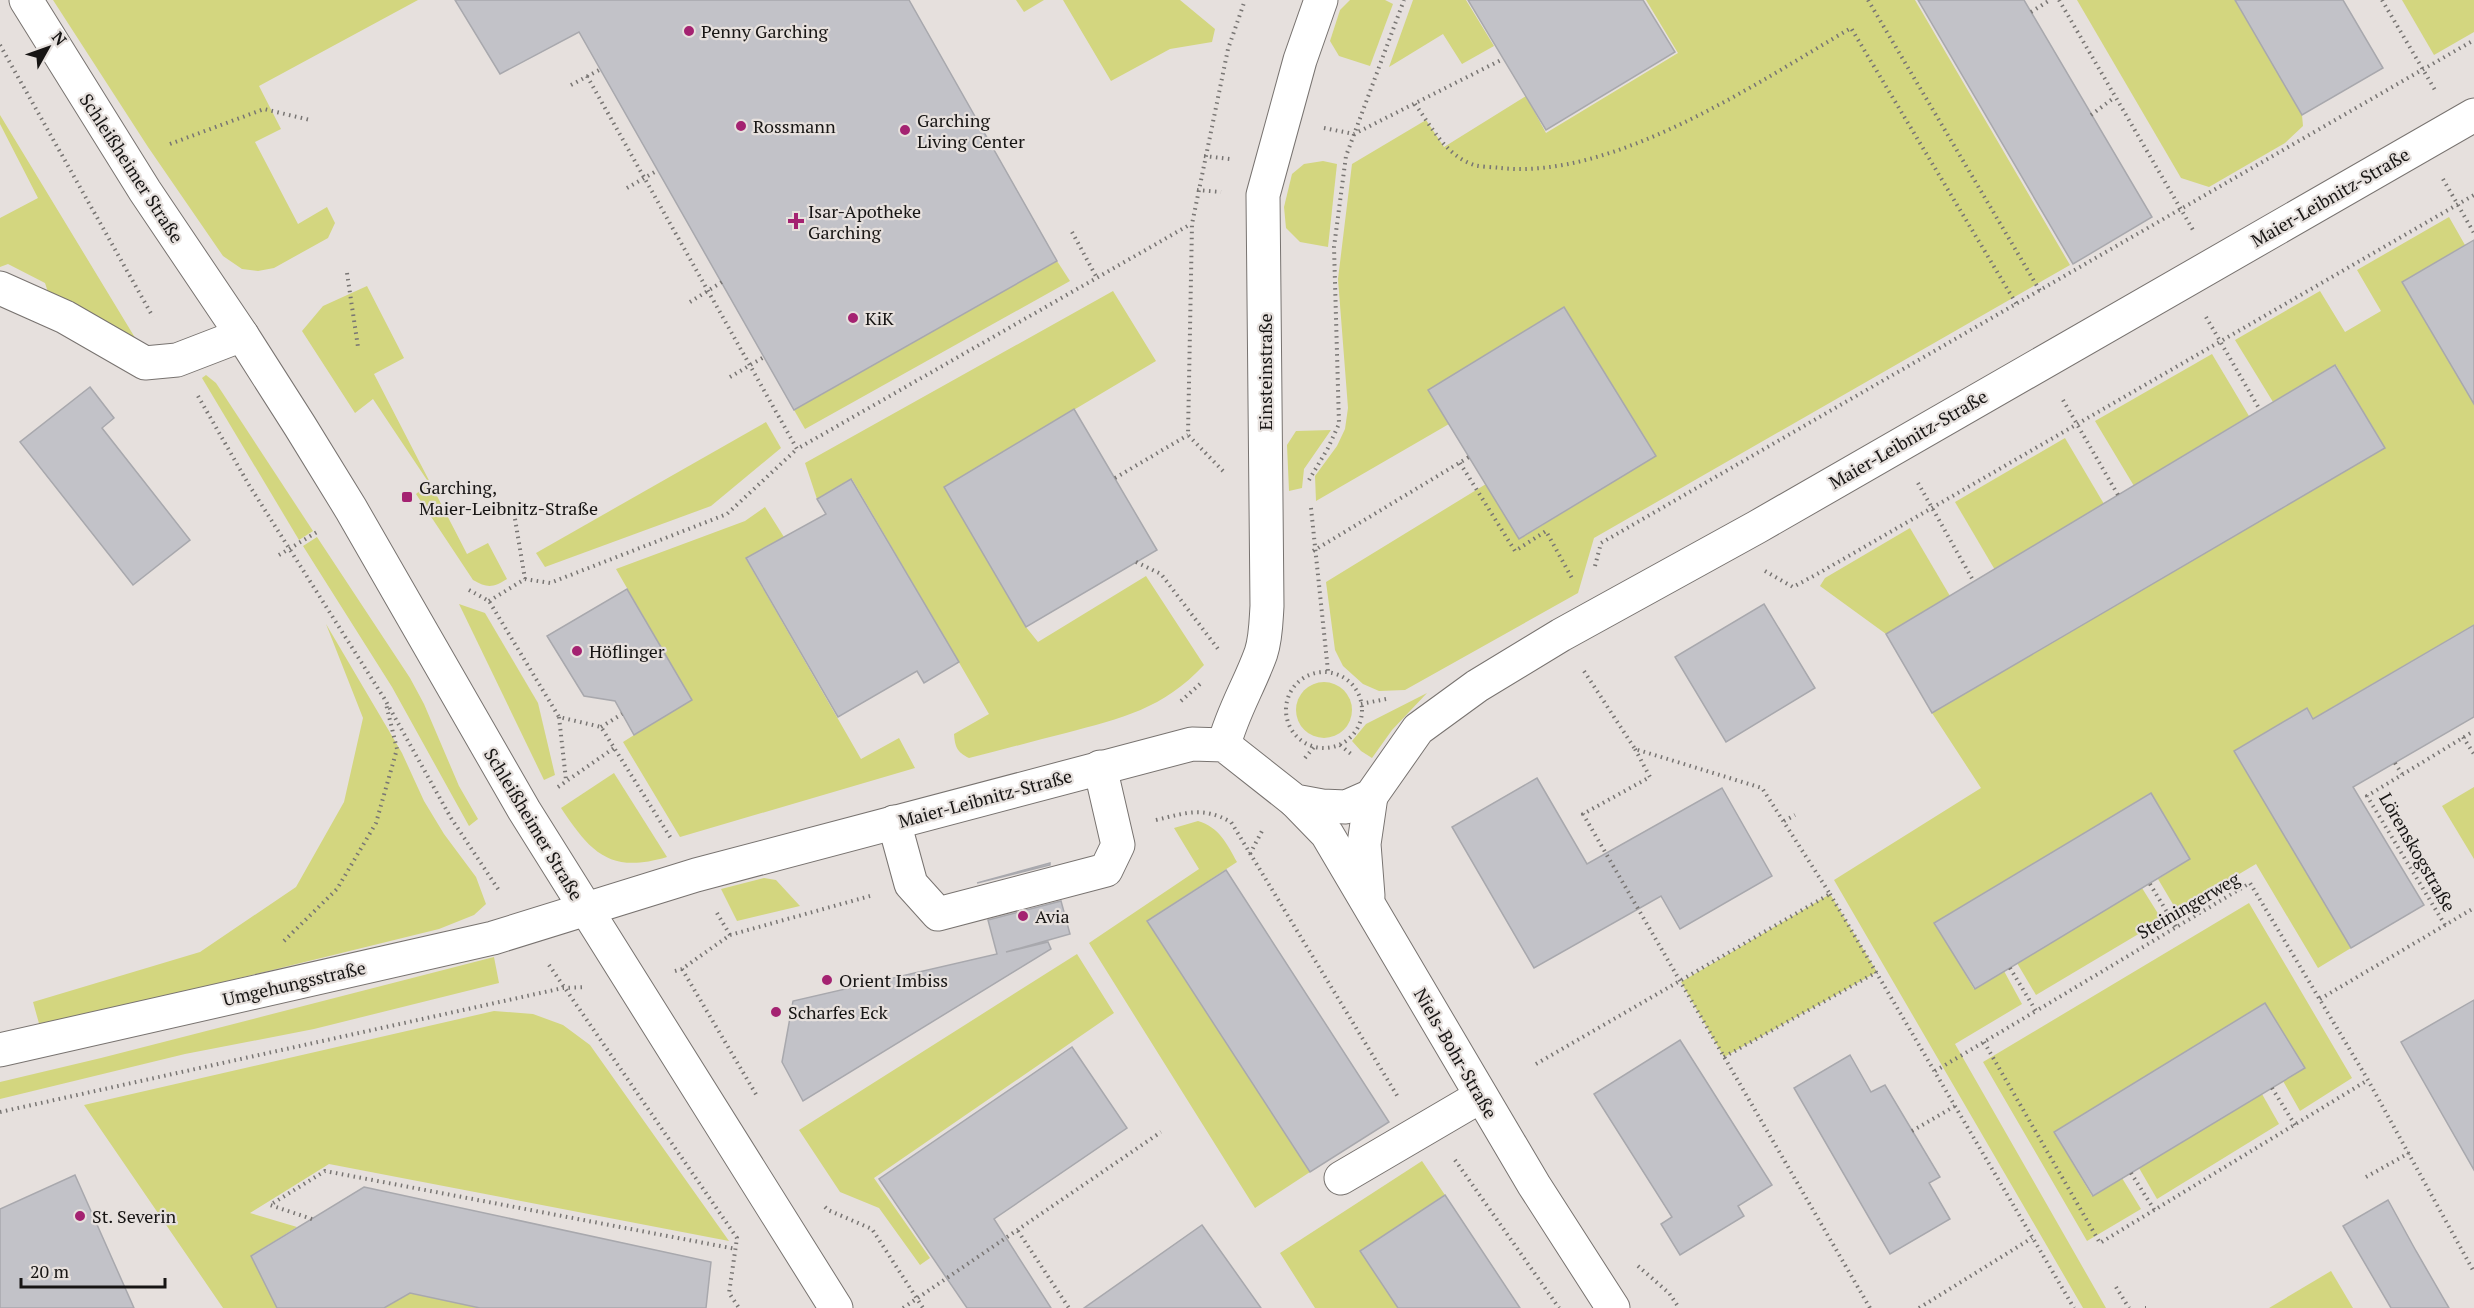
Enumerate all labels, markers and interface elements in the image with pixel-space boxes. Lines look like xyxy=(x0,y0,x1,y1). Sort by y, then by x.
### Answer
north arrow xyxy=(18,18,78,78)
place label: Penny Garching xyxy=(701,19,829,43)
marker: Penny Garching xyxy=(682,24,696,38)
text: N xyxy=(47,27,72,50)
street label: Schleißheimer Straße xyxy=(75,89,189,247)
place label: Garching Living Center xyxy=(917,108,1025,153)
place label: Rossmann xyxy=(753,114,836,138)
marker: Rossmann xyxy=(734,119,748,133)
marker: Garching Living Center xyxy=(898,123,912,137)
street label: Maier-Leibnitz-Straße xyxy=(2246,142,2414,252)
place label: Isar-Apotheke Garching xyxy=(808,199,921,244)
marker: Isar-Apotheke Garching xyxy=(789,214,803,228)
place label: KiK xyxy=(865,306,894,330)
marker: KiK xyxy=(846,311,860,325)
street label: Einsteinstraße xyxy=(1253,313,1277,431)
street label: Maier-Leibnitz-Straße xyxy=(1824,384,1992,494)
place label: Garching, Maier-Leibnitz-Straße xyxy=(419,475,598,520)
marker: Garching, Maier-Leibnitz-Straße xyxy=(400,490,414,504)
place label: Höflinger xyxy=(589,639,665,663)
marker: Höflinger xyxy=(570,644,584,658)
street label: Schleißheimer Straße xyxy=(479,743,589,905)
street label: Maier-Leibnitz-Straße xyxy=(895,763,1075,833)
street label: Lörenskogstraße xyxy=(2374,788,2462,916)
street label: Steiningerweg xyxy=(2132,866,2244,944)
place label: Avia xyxy=(1035,904,1070,928)
marker: Avia xyxy=(1016,909,1030,923)
street label: Umgehungsstraße xyxy=(220,955,368,1011)
place label: Orient Imbiss xyxy=(839,968,948,992)
marker: Orient Imbiss xyxy=(820,973,834,987)
street label: Niels-Bohr-Straße xyxy=(1409,983,1503,1123)
place label: Scharfes Eck xyxy=(788,1000,889,1024)
marker: Scharfes Eck xyxy=(769,1005,783,1019)
place label: St. Severin xyxy=(92,1204,177,1228)
marker: St. Severin xyxy=(73,1209,87,1223)
scale bar xyxy=(21,1251,165,1289)
text: 20 m xyxy=(30,1259,70,1283)

